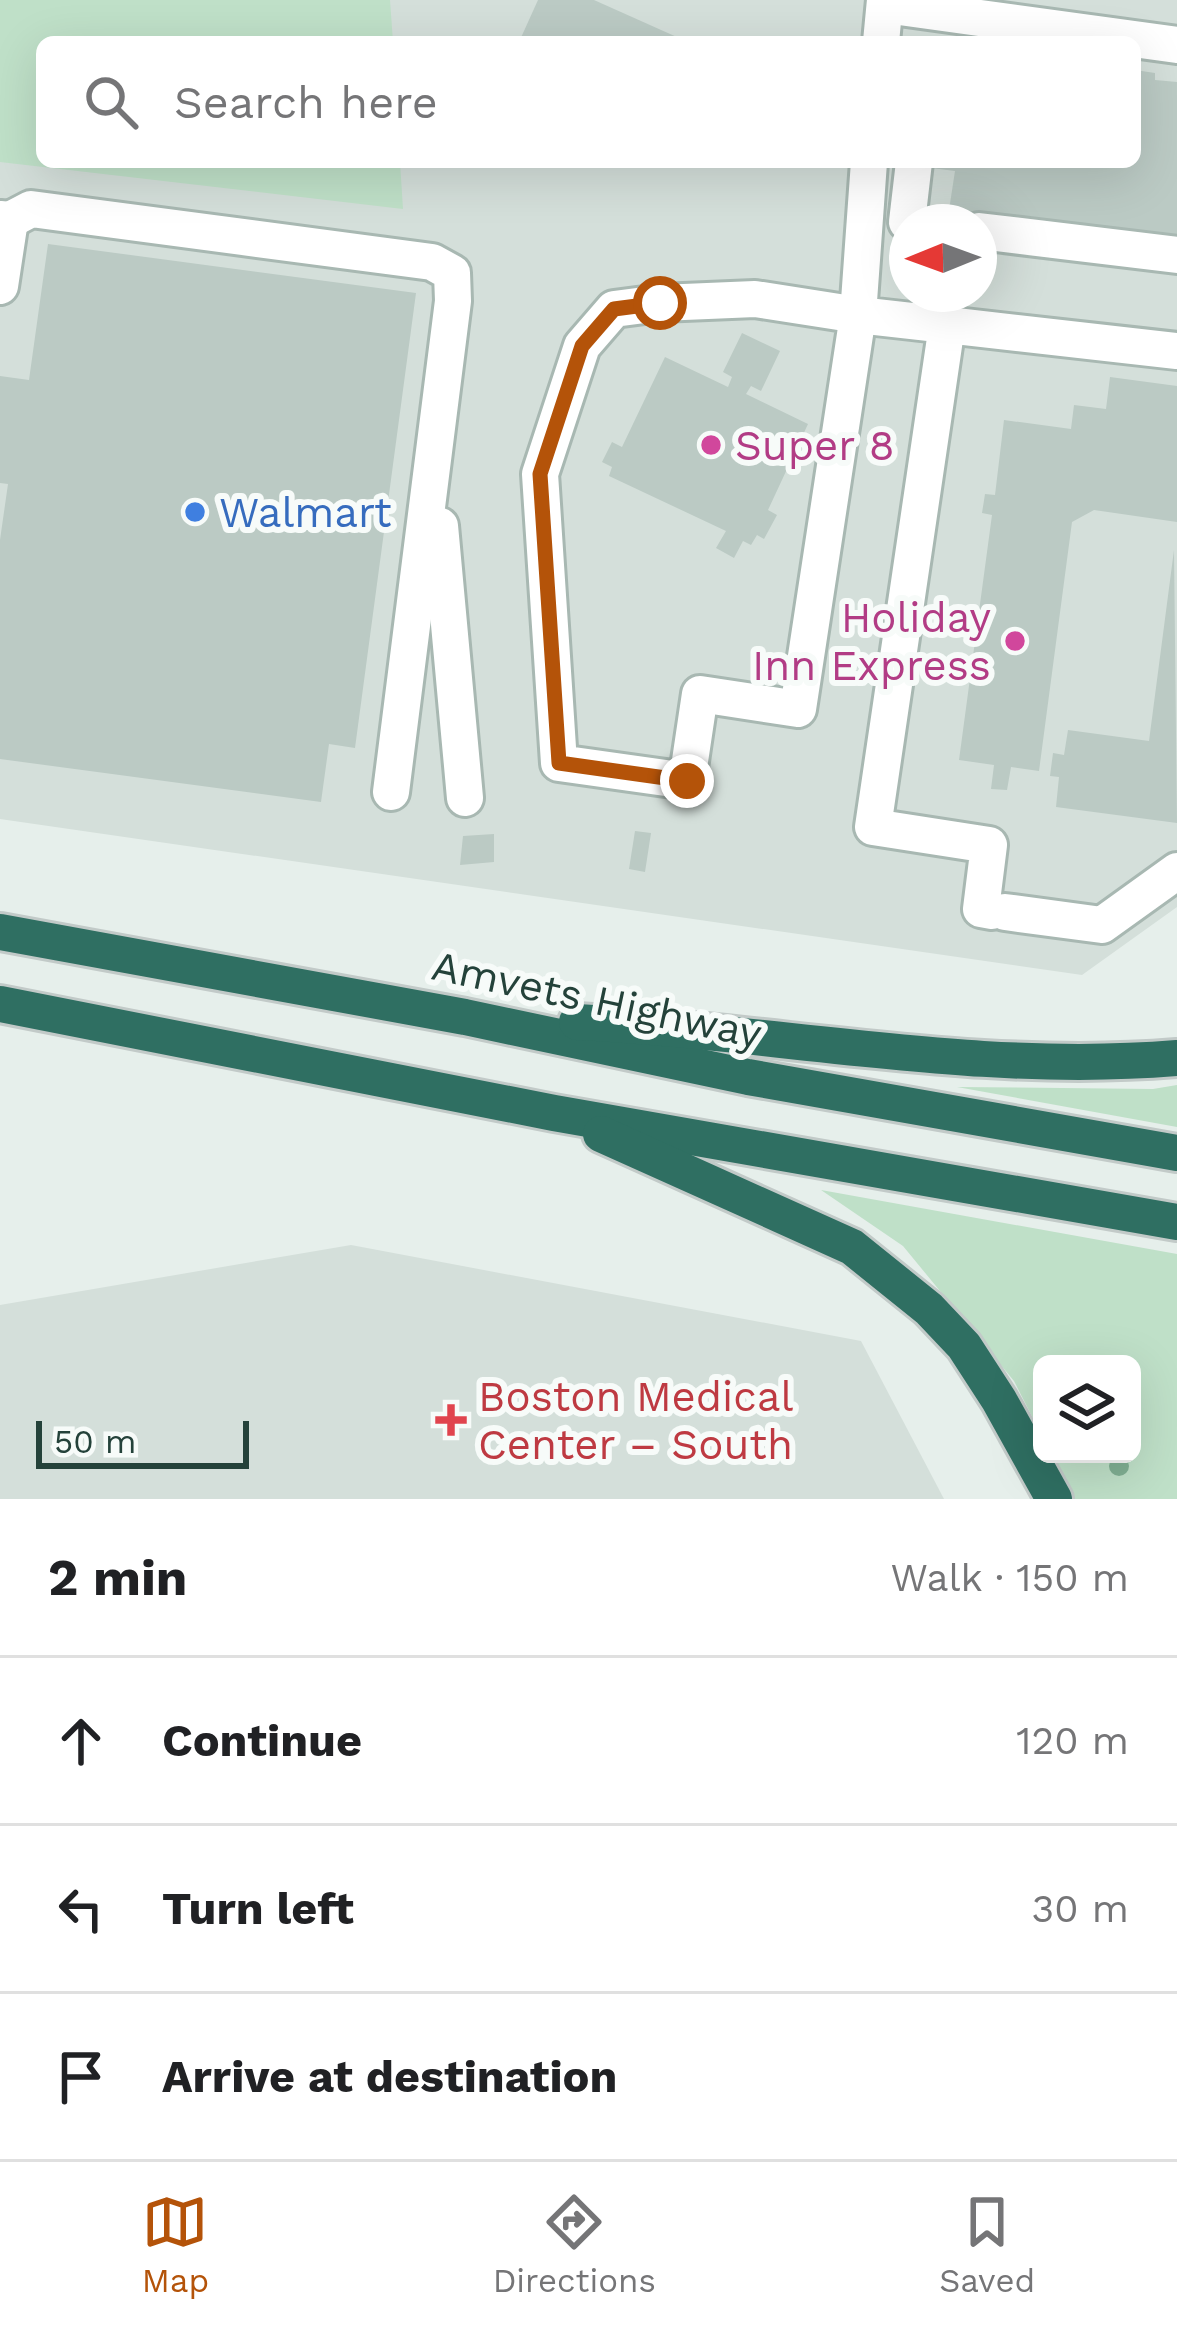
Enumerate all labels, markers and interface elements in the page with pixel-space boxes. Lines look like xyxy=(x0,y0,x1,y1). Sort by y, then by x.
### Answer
search box xyxy=(36,36,1141,168)
icon: search xyxy=(78,69,144,135)
text: Search here xyxy=(174,76,438,129)
north arrow xyxy=(889,204,997,312)
route start xyxy=(633,276,687,330)
place label: Super 8 xyxy=(735,421,895,470)
marker: Super 8 xyxy=(698,432,724,458)
place label: Walmart xyxy=(219,488,392,537)
marker: Walmart xyxy=(182,499,208,525)
place label: Holiday Inn Express xyxy=(752,593,991,690)
marker: Holiday Inn Express xyxy=(1002,628,1028,654)
route end xyxy=(660,754,714,808)
street label: Amvets Highway xyxy=(428,941,766,1058)
map controls xyxy=(1033,1355,1141,1463)
button: layers xyxy=(1033,1355,1141,1463)
place label: Boston Medical Center – South xyxy=(478,1372,793,1469)
marker: Boston Medical Center – South xyxy=(435,1404,467,1436)
scale bar xyxy=(36,1415,249,1468)
text: 50 m xyxy=(54,1422,136,1461)
text: 2 min xyxy=(48,1548,187,1607)
text: Walk · 150 m xyxy=(891,1555,1129,1600)
icon: ahead xyxy=(48,1708,114,1774)
text: Continue xyxy=(162,1714,362,1767)
text: 120 m xyxy=(1016,1718,1129,1763)
icon: left xyxy=(48,1876,114,1942)
text: Turn left xyxy=(162,1882,354,1935)
text: 30 m xyxy=(1032,1886,1129,1931)
icon: arrive xyxy=(48,2044,114,2110)
text: Arrive at destination xyxy=(162,2050,617,2103)
tab: Map xyxy=(142,2189,209,2300)
tab: Directions xyxy=(493,2189,656,2300)
tab: Saved xyxy=(939,2189,1035,2300)

